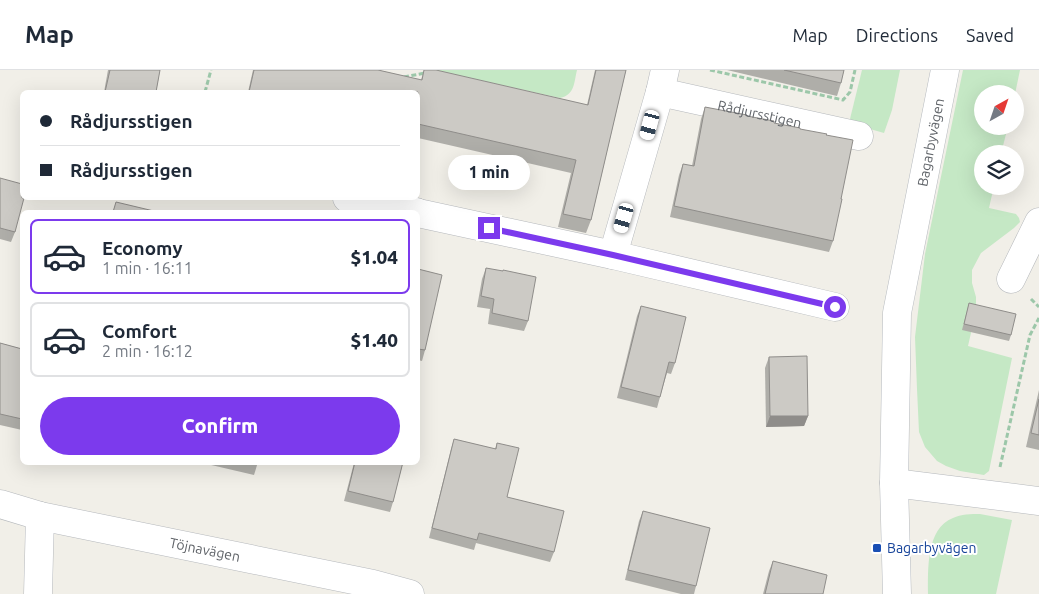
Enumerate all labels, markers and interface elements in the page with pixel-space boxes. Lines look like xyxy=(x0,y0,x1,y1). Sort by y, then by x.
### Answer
text: Map xyxy=(25,21,74,48)
text: Map xyxy=(792,25,828,45)
text: Directions xyxy=(856,25,938,45)
text: Saved xyxy=(966,25,1014,45)
north arrow xyxy=(974,85,1024,135)
map controls xyxy=(974,85,1024,195)
street label: Rådjursstigen xyxy=(716,97,803,131)
street label: Bagarbyvägen xyxy=(914,97,947,188)
car xyxy=(638,109,661,141)
text: Rådjursstigen xyxy=(70,110,193,132)
button: layers xyxy=(974,145,1024,195)
callout: 1 min xyxy=(448,156,530,190)
text: Rådjursstigen xyxy=(70,159,193,181)
text: 1 min xyxy=(469,163,509,181)
car xyxy=(612,202,635,234)
route end xyxy=(478,217,500,239)
icon: car xyxy=(42,234,87,279)
text: Economy xyxy=(102,237,183,259)
text: $1.04 xyxy=(350,246,398,268)
text: 1 min · 16:11 xyxy=(102,259,193,277)
route start xyxy=(824,296,846,318)
icon: car xyxy=(42,317,87,362)
text: Comfort xyxy=(102,320,177,342)
text: $1.40 xyxy=(350,329,398,351)
text: 2 min · 16:12 xyxy=(102,342,193,360)
button: Confirm xyxy=(40,397,400,455)
street label: Töjnavägen xyxy=(168,535,242,565)
place label: Bagarbyvägen xyxy=(887,540,977,556)
marker: Bagarbyvägen xyxy=(871,542,883,554)

